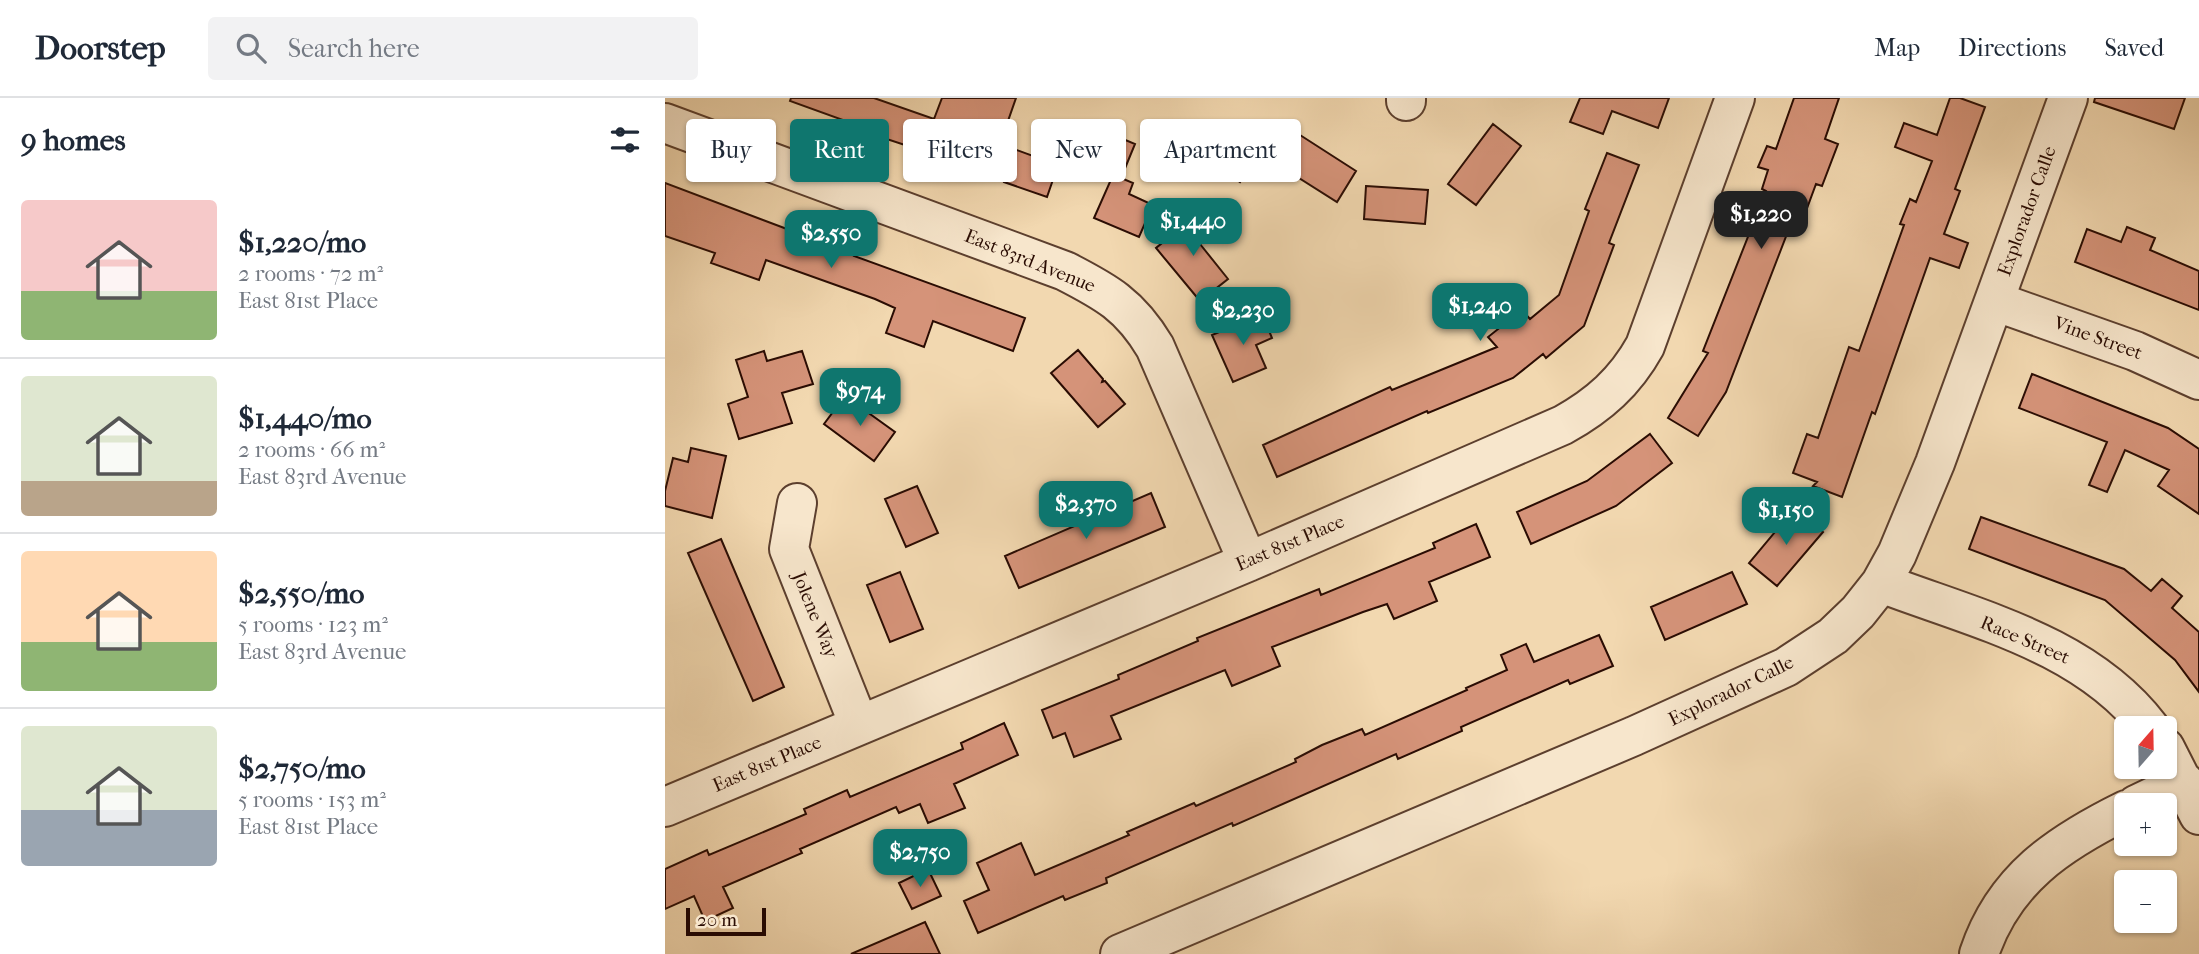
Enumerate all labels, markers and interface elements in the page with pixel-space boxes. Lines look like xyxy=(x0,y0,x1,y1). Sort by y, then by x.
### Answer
search box xyxy=(208,17,698,80)
text: Doorstep xyxy=(35,29,166,68)
icon: search xyxy=(232,29,270,67)
text: Search here xyxy=(288,33,420,64)
text: Map xyxy=(1874,34,1920,62)
text: Directions xyxy=(1958,34,2066,62)
text: Saved xyxy=(2104,34,2164,62)
chip: Buy xyxy=(686,119,776,182)
chip: Rent xyxy=(790,119,889,182)
chip: Filters xyxy=(903,119,1017,182)
chip: New xyxy=(1031,119,1126,182)
chip: Apartment xyxy=(1140,119,1301,182)
icon: filters xyxy=(606,121,644,159)
text: 9 homes xyxy=(21,123,126,158)
street label: Explorador Calle xyxy=(1993,143,2061,279)
pin: $1,220 xyxy=(1704,192,1818,251)
pin: $1,440 xyxy=(1136,198,1250,258)
text: $1,220 xyxy=(1730,200,1792,227)
text: $1,440 xyxy=(1160,207,1226,234)
pin: $2,550 xyxy=(774,211,888,270)
text: $2,550 xyxy=(801,219,861,246)
text: $1,220/mo xyxy=(238,225,366,260)
street label: East 83rd Avenue xyxy=(961,225,1099,297)
icon: home xyxy=(77,228,161,312)
text: 2 rooms · 72 m² xyxy=(238,260,383,287)
pin: $1,240 xyxy=(1423,284,1537,343)
text: East 81st Place xyxy=(238,287,378,314)
pin: $2,230 xyxy=(1186,288,1300,347)
text: $1,240 xyxy=(1448,292,1512,319)
text: $2,230 xyxy=(1211,296,1275,323)
street label: Vine Street xyxy=(2050,312,2145,364)
pin: $974 xyxy=(819,368,901,428)
text: $974 xyxy=(836,377,884,404)
text: $1,440/mo xyxy=(238,401,372,436)
icon: home xyxy=(77,404,161,488)
text: 2 rooms · 66 m² xyxy=(238,436,385,463)
text: East 83rd Avenue xyxy=(238,463,406,490)
pin: $2,370 xyxy=(1029,482,1143,541)
pin: $1,150 xyxy=(1729,488,1843,547)
text: $2,370 xyxy=(1055,490,1117,517)
text: $1,150 xyxy=(1758,496,1814,523)
street label: East 81st Place xyxy=(1232,510,1348,576)
street label: Jolene Way xyxy=(787,567,843,662)
text: $2,550/mo xyxy=(238,576,365,611)
icon: home xyxy=(77,579,161,663)
text: 5 rooms · 123 m² xyxy=(238,611,388,638)
street label: Race Street xyxy=(1977,611,2073,669)
text: East 83rd Avenue xyxy=(238,638,406,665)
street label: Explorador Calle xyxy=(1665,651,1797,731)
north arrow xyxy=(2114,716,2177,779)
map controls xyxy=(2114,716,2177,933)
street label: East 81st Place xyxy=(709,731,825,797)
text: $2,750/mo xyxy=(238,751,366,786)
icon: home xyxy=(77,754,161,838)
text: 5 rooms · 153 m² xyxy=(238,786,386,813)
button: + xyxy=(2114,793,2177,856)
text: East 81st Place xyxy=(238,813,378,840)
pin: $2,750 xyxy=(863,830,977,889)
text: $2,750 xyxy=(889,838,951,865)
button: − xyxy=(2114,870,2177,933)
scale bar xyxy=(686,905,767,937)
text: 20 m xyxy=(697,909,737,931)

